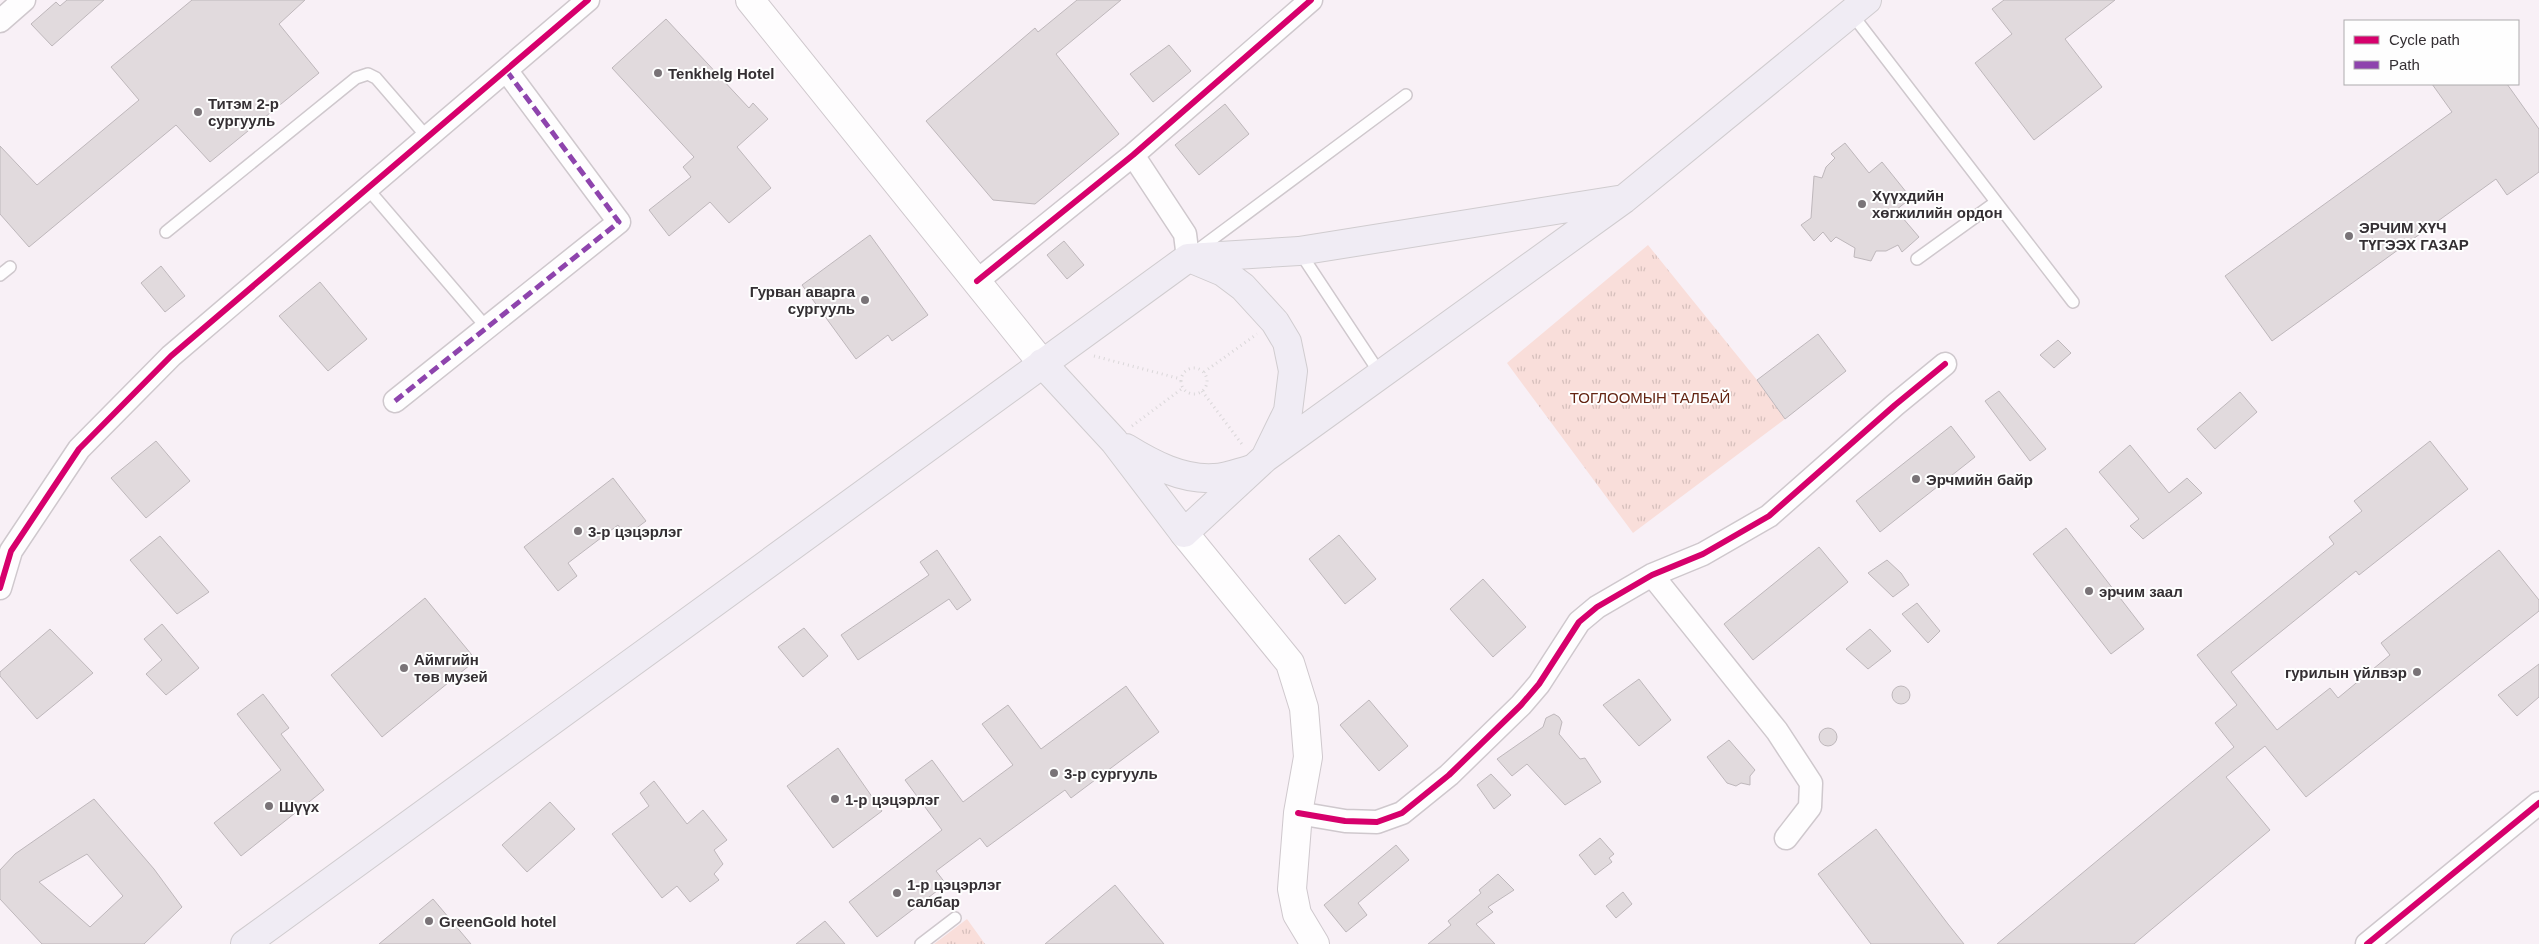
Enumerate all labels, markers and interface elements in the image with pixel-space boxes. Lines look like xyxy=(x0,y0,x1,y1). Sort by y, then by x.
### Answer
legend xyxy=(2344,20,2519,85)
text: Cycle path xyxy=(2389,31,2460,48)
text: Path xyxy=(2389,56,2420,73)
place label: Tenkhelg Hotel xyxy=(668,65,774,82)
marker: Tenkhelg Hotel xyxy=(652,67,664,79)
place label: Титэм 2-р сургууль xyxy=(208,95,279,129)
marker: Титэм 2-р сургууль xyxy=(192,106,204,118)
place label: Хүүхдийн хөгжилийн ордон xyxy=(1872,187,2003,221)
marker: Хүүхдийн хөгжилийн ордон xyxy=(1856,198,1868,210)
place label: ЭРЧИМ ХҮЧ ТҮГЭЭХ ГАЗАР xyxy=(2359,219,2469,253)
marker: ЭРЧИМ ХҮЧ ТҮГЭЭХ ГАЗАР xyxy=(2343,230,2355,242)
place label: Гурван аварга сургууль xyxy=(750,283,856,317)
marker: Гурван аварга сургууль xyxy=(859,294,871,306)
park label: ТОГЛООМЫН ТАЛБАЙ xyxy=(1570,389,1730,406)
place label: Эрчмийн байр xyxy=(1926,471,2033,488)
marker: Эрчмийн байр xyxy=(1910,473,1922,485)
place label: 3-р цэцэрлэг xyxy=(588,523,683,540)
marker: 3-р цэцэрлэг xyxy=(572,525,584,537)
place label: эрчим заал xyxy=(2099,583,2183,600)
marker: эрчим заал xyxy=(2083,585,2095,597)
place label: Аймгийн төв музей xyxy=(414,651,488,685)
marker: Аймгийн төв музей xyxy=(398,662,410,674)
place label: гурилын үйлвэр xyxy=(2285,664,2407,681)
marker: гурилын үйлвэр xyxy=(2411,666,2423,678)
place label: 3-р сургууль xyxy=(1064,765,1158,782)
marker: 3-р сургууль xyxy=(1048,767,1060,779)
place label: 1-р цэцэрлэг xyxy=(845,791,940,808)
marker: 1-р цэцэрлэг xyxy=(829,793,841,805)
place label: Шүүх xyxy=(279,798,320,815)
marker: Шүүх xyxy=(263,800,275,812)
place label: 1-р цэцэрлэг салбар xyxy=(907,876,1002,910)
marker: 1-р цэцэрлэг салбар xyxy=(891,887,903,899)
place label: GreenGold hotel xyxy=(439,913,557,930)
marker: GreenGold hotel xyxy=(423,915,435,927)

